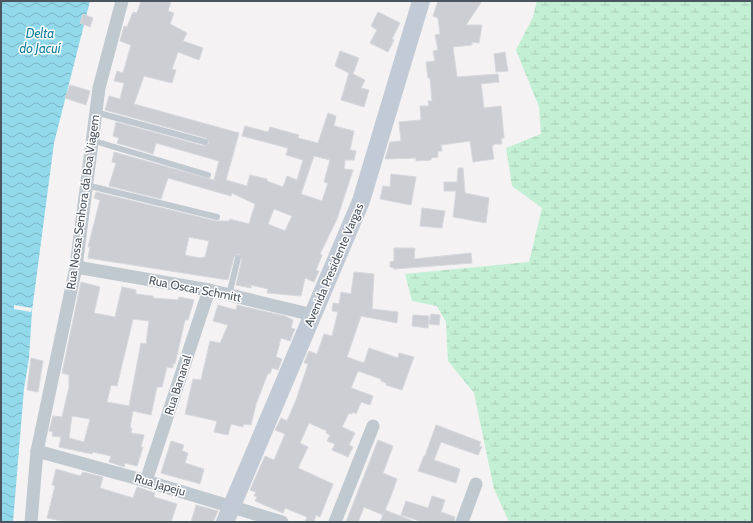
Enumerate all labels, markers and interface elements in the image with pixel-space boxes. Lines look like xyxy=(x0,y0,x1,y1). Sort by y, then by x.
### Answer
water label: Delta do Jacuí xyxy=(20,25,62,56)
street label: Rua Nossa Senhora da Boa Viagem xyxy=(63,114,102,290)
street label: Avenida Presidente Vargas xyxy=(301,201,366,329)
street label: Rua Oscar Schmitt xyxy=(148,272,243,305)
street label: Rua Bananal xyxy=(161,353,194,417)
street label: Rua Japeju xyxy=(133,470,187,499)

